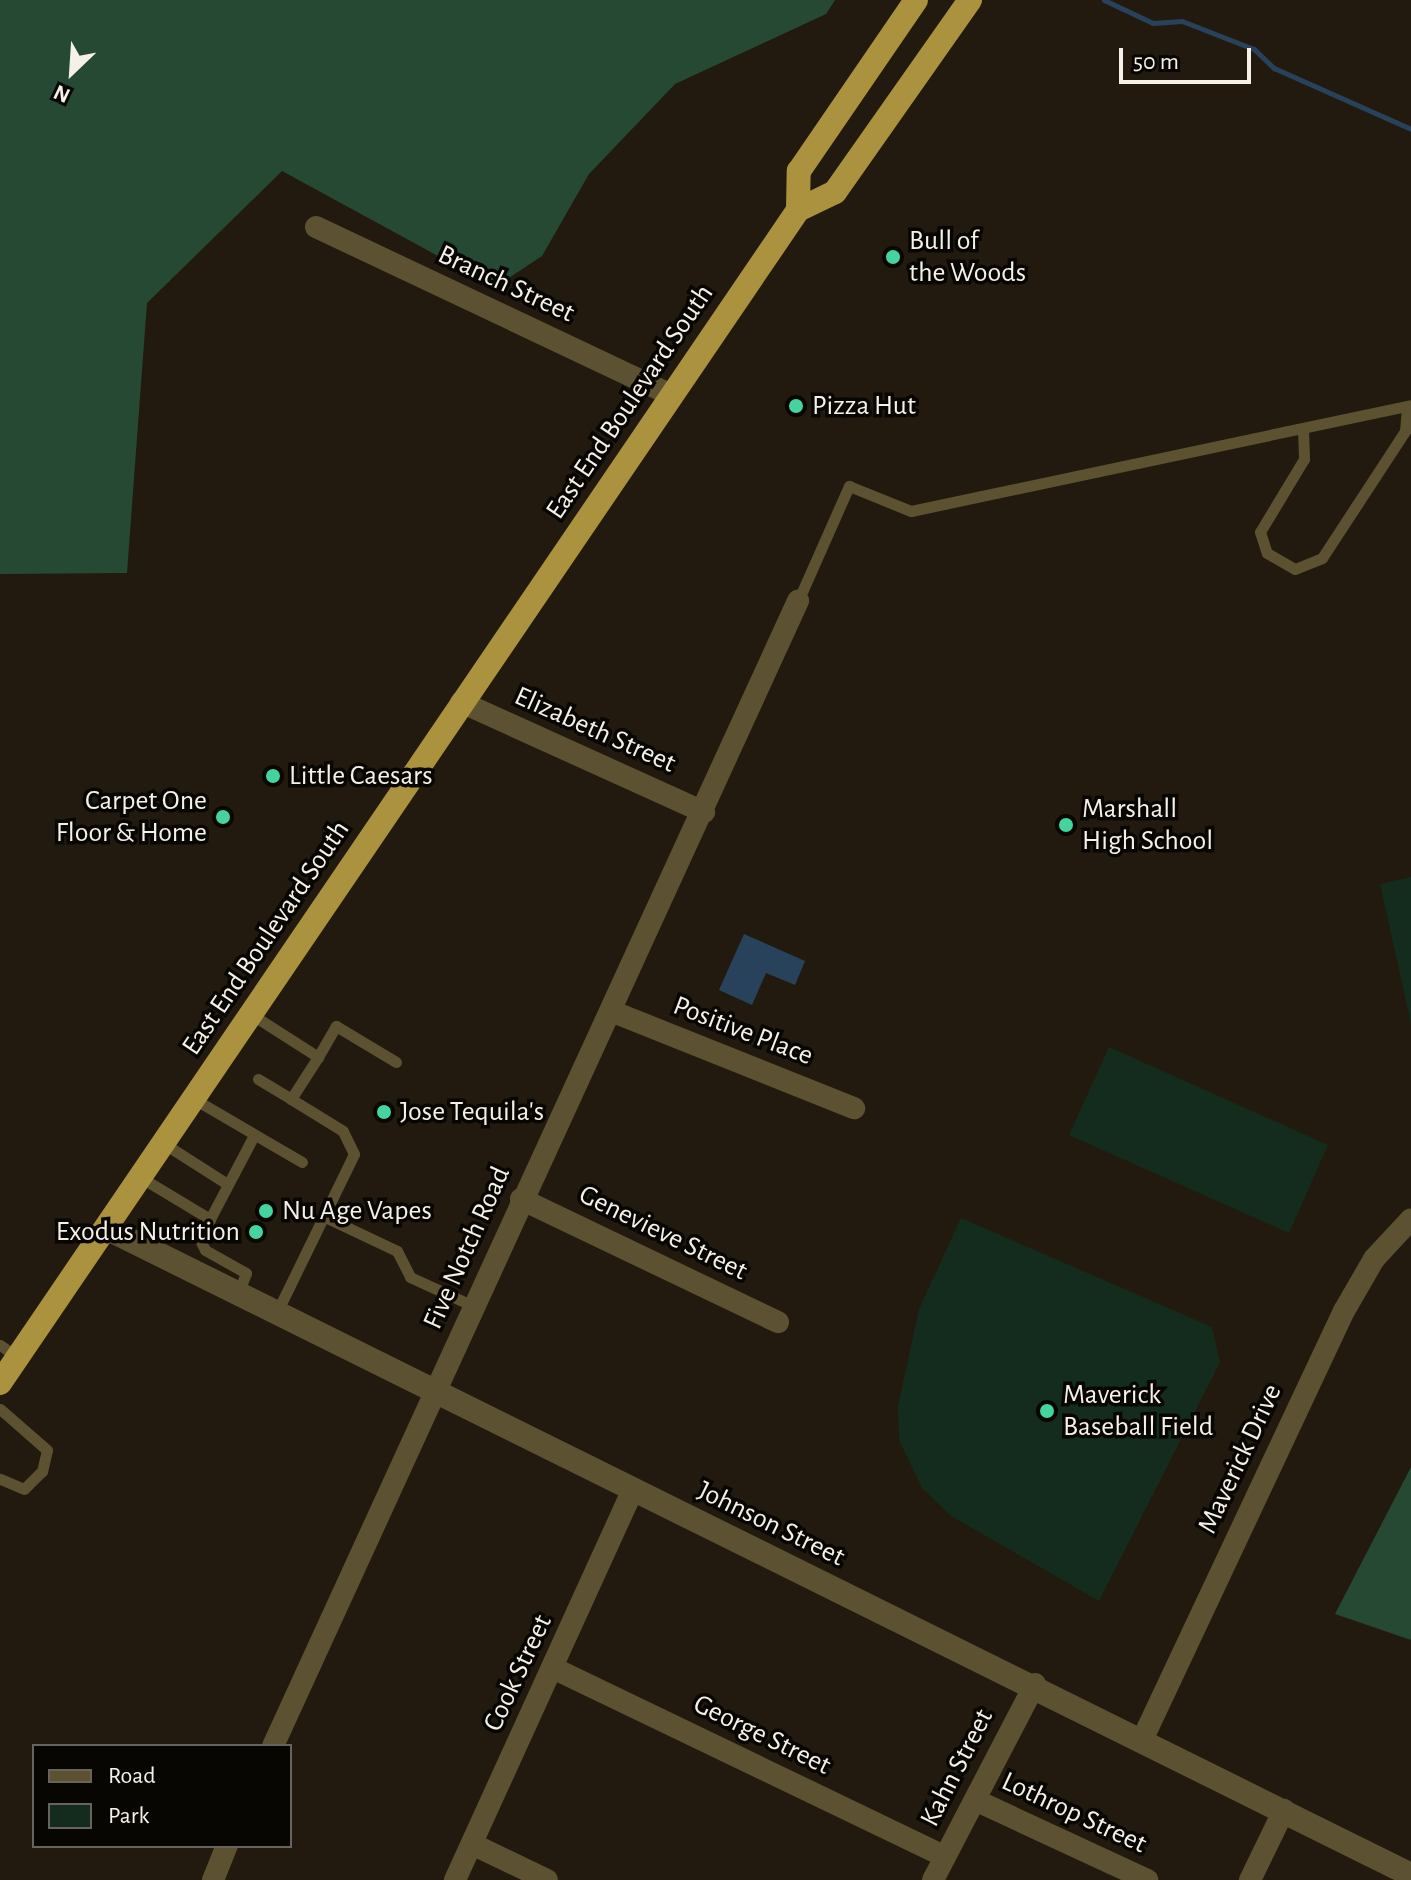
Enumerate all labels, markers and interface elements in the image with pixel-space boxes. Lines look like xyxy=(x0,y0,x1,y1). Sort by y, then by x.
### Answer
north arrow xyxy=(32,32,112,112)
scale bar xyxy=(1123,32,1255,82)
text: 50 m xyxy=(1133,50,1179,74)
text: N xyxy=(50,81,73,107)
place label: Bull of the Woods xyxy=(909,224,1026,290)
street label: Branch Street xyxy=(433,238,579,330)
marker: Bull of the Woods xyxy=(884,248,902,266)
street label: East End Boulevard South xyxy=(539,278,721,526)
place label: Pizza Hut xyxy=(812,389,916,423)
marker: Pizza Hut xyxy=(787,397,805,415)
street label: Elizabeth Street xyxy=(509,679,681,781)
place label: Little Caesars xyxy=(289,759,433,793)
marker: Little Caesars xyxy=(264,767,282,785)
place label: Carpet One Floor & Home xyxy=(56,784,207,850)
place label: Marshall High School xyxy=(1082,792,1213,858)
marker: Carpet One Floor & Home xyxy=(214,808,232,826)
street label: East End Boulevard South xyxy=(175,814,357,1062)
marker: Marshall High School xyxy=(1057,816,1075,834)
street label: Positive Place xyxy=(668,989,818,1073)
place label: Jose Tequila's xyxy=(400,1095,544,1129)
marker: Jose Tequila's xyxy=(375,1103,393,1121)
street label: Five Notch Road xyxy=(416,1162,518,1334)
street label: Genevieve Street xyxy=(573,1178,753,1288)
place label: Nu Age Vapes xyxy=(282,1194,432,1228)
marker: Nu Age Vapes xyxy=(257,1202,275,1220)
place label: Exodus Nutrition xyxy=(56,1215,240,1249)
marker: Exodus Nutrition xyxy=(247,1223,265,1241)
place label: Maverick Baseball Field xyxy=(1063,1378,1213,1444)
street label: Maverick Drive xyxy=(1191,1379,1289,1539)
marker: Maverick Baseball Field xyxy=(1038,1402,1056,1420)
street label: Johnson Street xyxy=(692,1474,850,1574)
street label: Cook Street xyxy=(476,1609,560,1737)
street label: George Street xyxy=(688,1687,836,1783)
street label: Kahn Street xyxy=(913,1704,1001,1832)
legend xyxy=(32,1744,292,1848)
text: Road xyxy=(108,1764,156,1788)
street label: Lothrop Street xyxy=(996,1765,1152,1861)
text: Park xyxy=(108,1804,149,1828)

